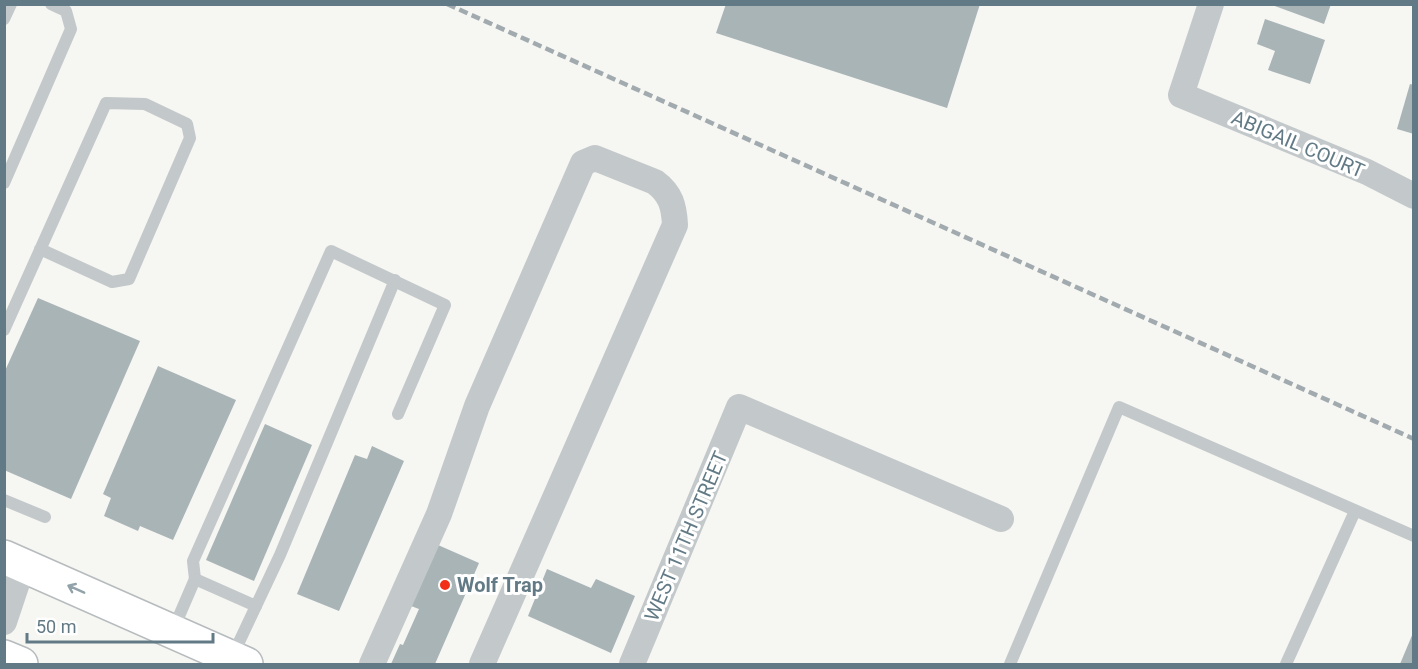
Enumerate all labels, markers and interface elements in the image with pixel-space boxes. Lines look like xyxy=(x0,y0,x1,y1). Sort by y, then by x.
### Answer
street label: ABIGAIL COURT xyxy=(1228,105,1368,183)
street label: WEST 11TH STREET xyxy=(639,447,733,625)
place label: Wolf Trap xyxy=(457,573,543,597)
marker: Wolf Trap xyxy=(438,578,452,592)
one-way arrow xyxy=(68,583,86,594)
scale bar xyxy=(27,606,213,644)
text: 50 m xyxy=(36,616,76,637)

